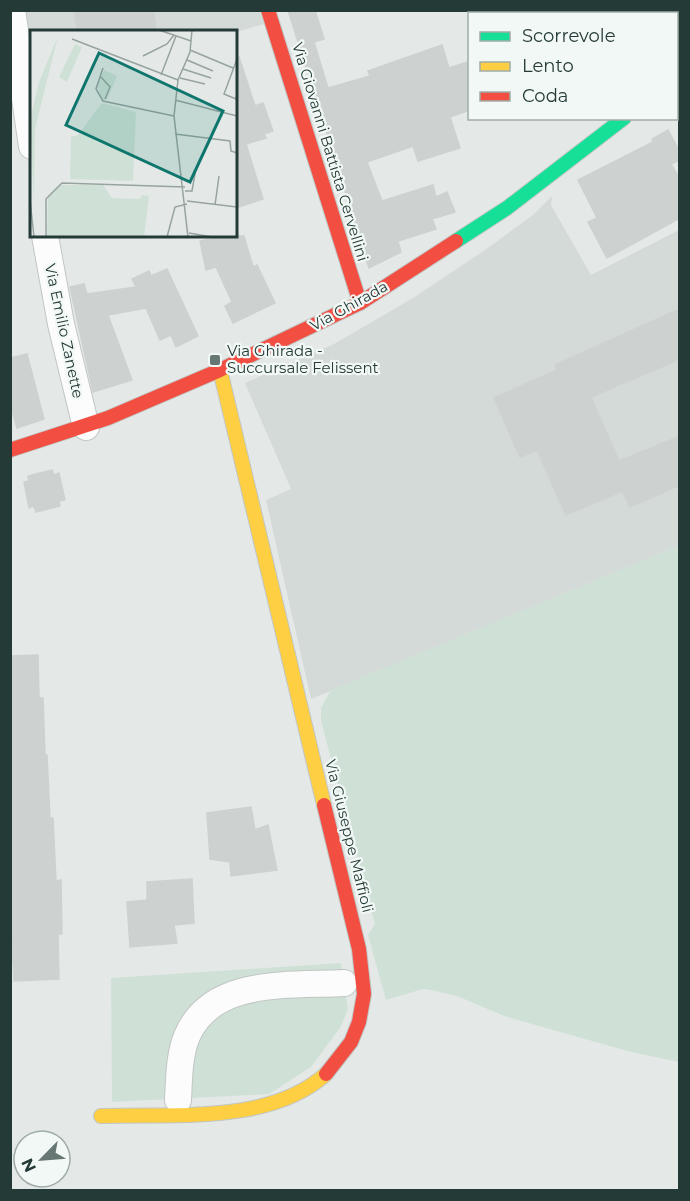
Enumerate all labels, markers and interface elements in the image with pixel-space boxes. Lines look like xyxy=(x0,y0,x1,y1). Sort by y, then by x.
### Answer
legend xyxy=(468,12,678,120)
text: Scorrevole xyxy=(522,25,616,47)
inset map xyxy=(30,30,237,237)
street label: Via Giovanni Battista Cervellini xyxy=(288,40,373,263)
text: Lento xyxy=(522,55,574,77)
text: Coda xyxy=(522,85,568,107)
street label: Via Emilio Zanette xyxy=(41,262,88,400)
street label: Via Ghirada xyxy=(307,276,391,335)
place label: Via Ghirada - Succursale Felissent xyxy=(227,341,379,377)
marker: Via Ghirada - Succursale Felissent xyxy=(208,353,222,367)
street label: Via Giuseppe Maffioli xyxy=(321,757,378,914)
north arrow xyxy=(12,1129,72,1189)
text: N xyxy=(18,1155,40,1175)

